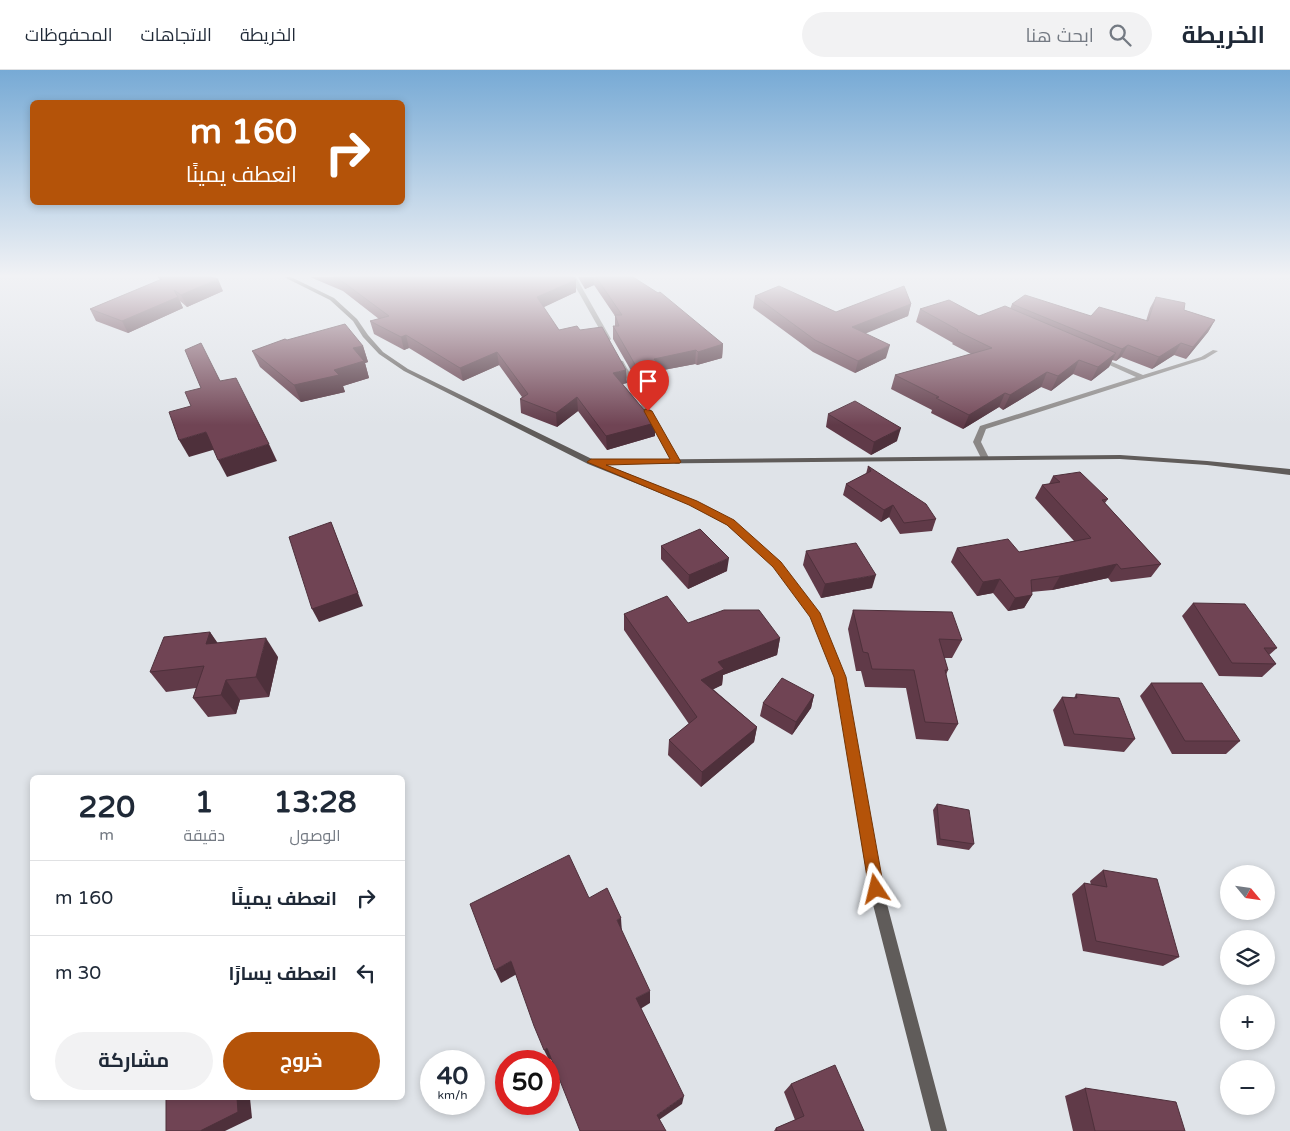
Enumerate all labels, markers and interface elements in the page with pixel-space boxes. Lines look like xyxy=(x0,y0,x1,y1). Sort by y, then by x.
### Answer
search box xyxy=(802,12,1152,57)
icon: search xyxy=(1106,21,1134,49)
text: الخريطة xyxy=(1182,21,1265,50)
text: المحفوظات xyxy=(25,24,113,46)
text: الاتجاهات xyxy=(141,24,212,46)
text: الخريطة xyxy=(240,24,296,46)
text: ابحث هنا xyxy=(1025,25,1094,47)
text: 160 m xyxy=(190,111,297,153)
icon: right xyxy=(315,120,380,185)
text: انعطف يمينًا xyxy=(186,162,297,188)
pin xyxy=(627,360,669,411)
icon: arrive xyxy=(634,367,662,395)
text: 1 xyxy=(195,784,214,821)
text: 13:28 xyxy=(273,784,357,821)
text: 220 xyxy=(78,789,135,826)
text: m xyxy=(99,825,114,845)
text: دقيقة xyxy=(183,826,225,846)
text: الوصول xyxy=(290,826,341,846)
position arrow xyxy=(849,862,901,914)
north arrow xyxy=(1220,865,1275,920)
map controls xyxy=(1220,865,1275,1115)
icon: right xyxy=(352,884,380,912)
text: 160 m xyxy=(55,887,113,909)
text: انعطف يمينًا xyxy=(231,888,337,910)
button: layers xyxy=(1220,930,1275,985)
icon: left xyxy=(352,959,380,987)
text: 30 m xyxy=(55,962,101,984)
text: انعطف يسارًا xyxy=(228,963,337,985)
button: + xyxy=(1220,995,1275,1050)
button: مشاركة xyxy=(55,1032,213,1090)
button: خروج xyxy=(223,1032,380,1090)
speed limit sign: 50 xyxy=(495,1050,560,1115)
button: − xyxy=(1220,1060,1275,1115)
text: 40 xyxy=(437,1061,468,1091)
text: km/h xyxy=(437,1088,468,1102)

